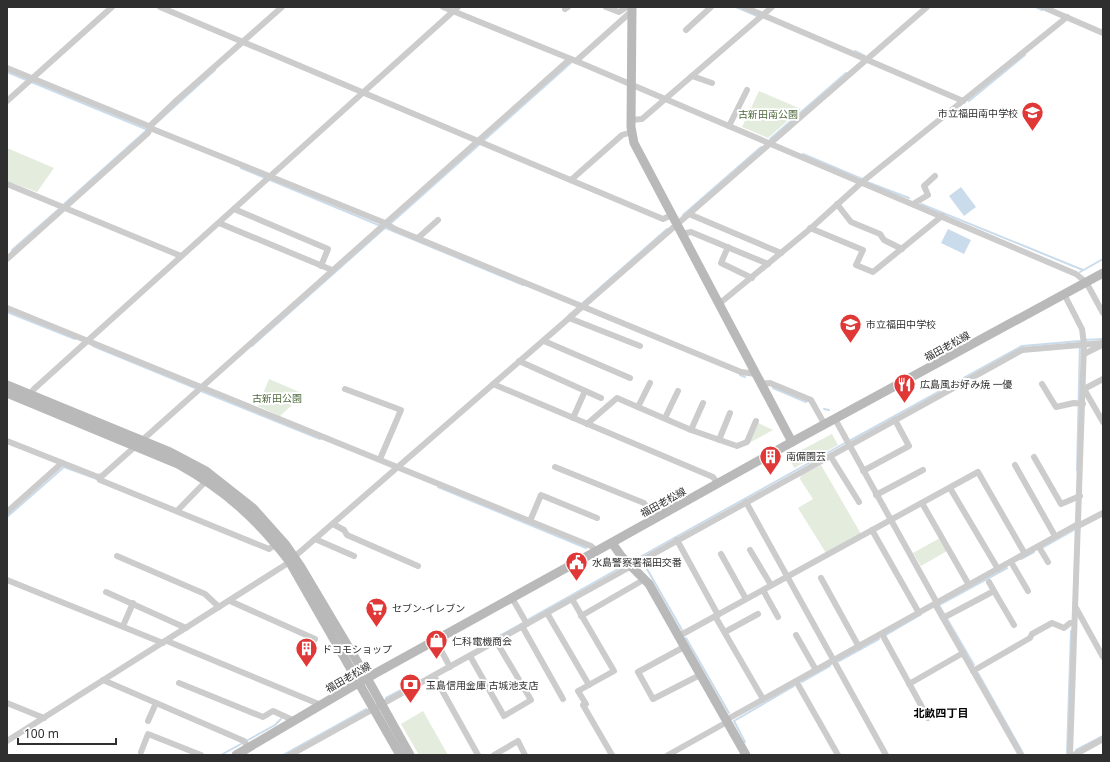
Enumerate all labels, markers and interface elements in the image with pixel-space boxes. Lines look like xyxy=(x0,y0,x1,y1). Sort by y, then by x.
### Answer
school or university icon: 市立福田南中学校 xyxy=(1020,100,1046,133)
place label: 市立福田南中学校 xyxy=(938,106,1018,120)
park label: 古新田南公園 xyxy=(738,107,798,121)
school or university icon: 市立福田中学校 xyxy=(837,311,863,344)
place label: 市立福田中学校 xyxy=(866,317,936,331)
street label: 福田老松線 xyxy=(922,328,972,364)
restaurant icon: 広島風お好み焼 一優 xyxy=(891,371,917,404)
place label: 広島風お好み焼 一優 xyxy=(920,377,1013,391)
park label: 古新田公園 xyxy=(252,391,302,405)
building icon: 南備園芸 xyxy=(758,443,784,476)
place label: 南備園芸 xyxy=(786,449,826,463)
street label: 福田老松線 xyxy=(638,484,688,520)
public building icon: 水島警察署福田交番 xyxy=(564,549,590,582)
place label: 水島警察署福田交番 xyxy=(592,555,682,569)
supermarket icon: セブン-イレブン xyxy=(364,595,390,628)
place label: セブン-イレブン xyxy=(392,601,465,615)
shop icon: 仁科電機商会 xyxy=(424,628,450,661)
place label: 仁科電機商会 xyxy=(452,634,512,648)
building icon: ドコモショップ xyxy=(294,636,320,669)
place label: ドコモショップ xyxy=(322,642,392,656)
street label: 福田老松線 xyxy=(323,658,373,696)
bank icon: 玉島信用金庫 古城池支店 xyxy=(398,672,424,705)
place label: 玉島信用金庫 古城池支店 xyxy=(426,678,539,692)
district label: 北畝四丁目 xyxy=(914,705,969,720)
scale bar xyxy=(18,720,116,746)
text: 100 m xyxy=(24,725,59,742)

